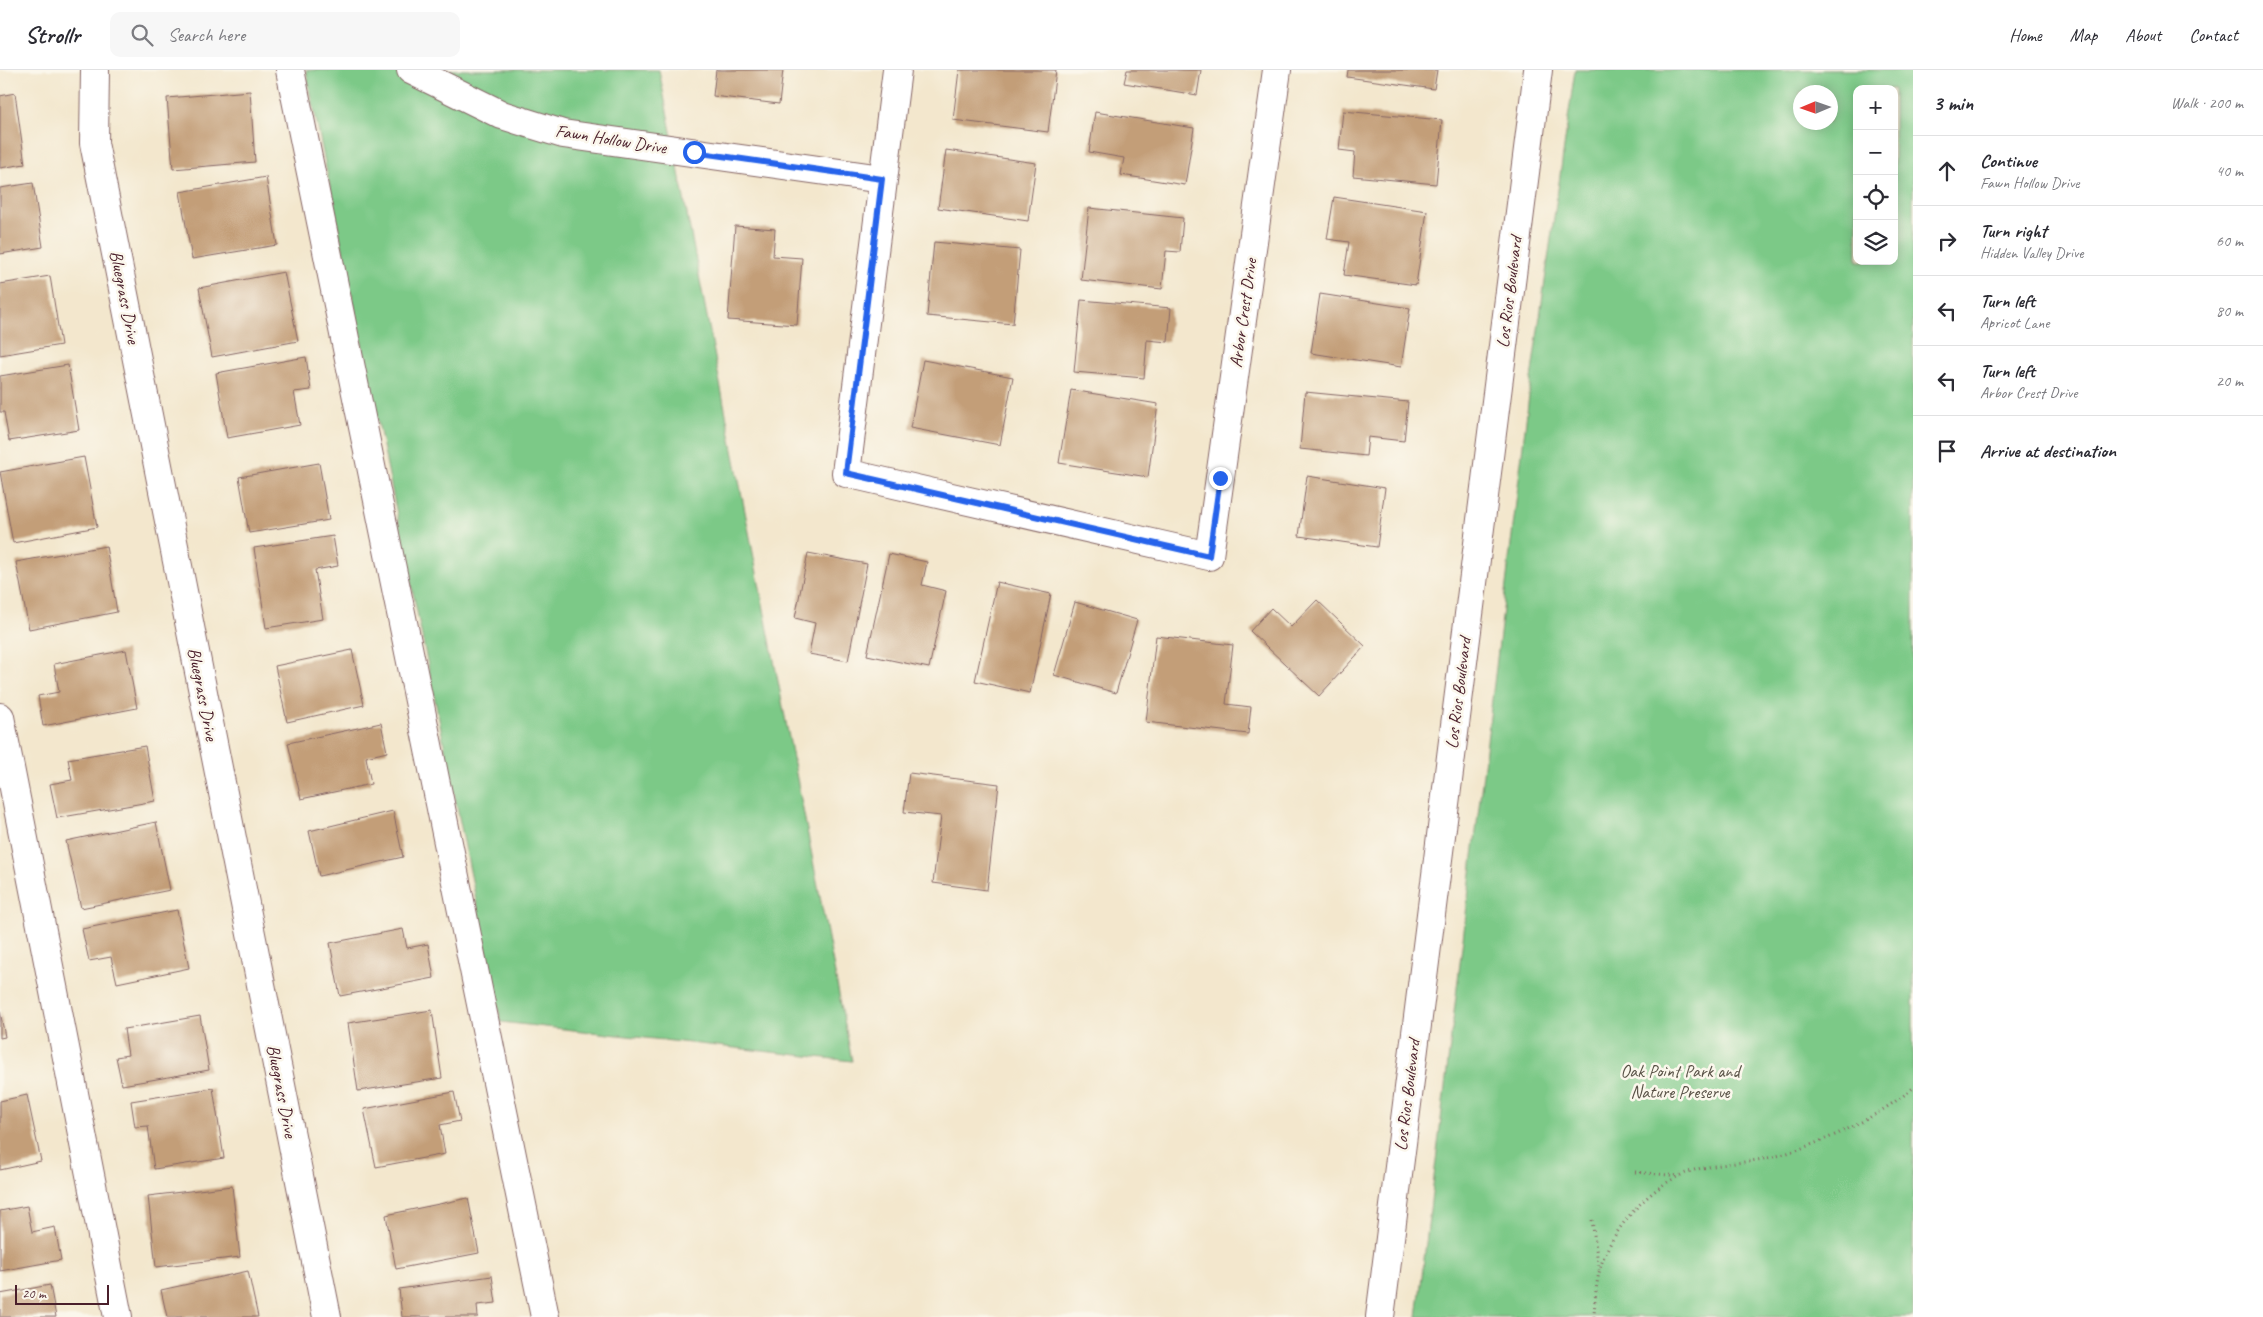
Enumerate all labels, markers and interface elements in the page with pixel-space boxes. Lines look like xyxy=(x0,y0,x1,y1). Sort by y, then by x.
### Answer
search box xyxy=(110,12,460,57)
text: Strollr xyxy=(25,20,80,50)
icon: search xyxy=(128,21,156,49)
text: Search here xyxy=(168,23,245,47)
text: Home xyxy=(2009,24,2042,46)
text: Map xyxy=(2070,24,2097,46)
text: About xyxy=(2125,24,2161,46)
text: Contact xyxy=(2189,24,2238,46)
north arrow xyxy=(1793,85,1838,130)
map controls xyxy=(1853,85,1898,265)
button: + xyxy=(1853,85,1898,130)
text: 3 min xyxy=(1933,90,1973,116)
text: Walk · 200 m xyxy=(2171,93,2243,113)
street label: Fawn Hollow Drive xyxy=(554,119,669,159)
button: − xyxy=(1853,130,1898,175)
route start xyxy=(683,141,706,164)
text: Continue xyxy=(1980,149,2037,173)
icon: ahead xyxy=(1933,157,1961,185)
text: 40 m xyxy=(2216,161,2243,181)
text: Fawn Hollow Drive xyxy=(1980,173,2080,193)
button: locate xyxy=(1853,175,1898,220)
text: Turn right xyxy=(1980,219,2047,243)
button: layers xyxy=(1853,220,1898,265)
icon: right xyxy=(1933,227,1961,255)
text: 60 m xyxy=(2216,231,2243,251)
street label: Los Rios Boulevard xyxy=(1491,232,1527,349)
text: Hidden Valley Drive xyxy=(1980,243,2084,263)
street label: Bluegrass Drive xyxy=(105,249,145,346)
street label: Arbor Crest Drive xyxy=(1224,256,1262,369)
text: Turn left xyxy=(1980,289,2035,313)
icon: left xyxy=(1933,297,1961,325)
text: 80 m xyxy=(2216,301,2243,321)
text: Apricot Lane xyxy=(1980,313,2049,333)
text: Turn left xyxy=(1980,359,2035,383)
icon: left xyxy=(1933,367,1961,395)
text: 20 m xyxy=(2216,371,2243,391)
text: Arbor Crest Drive xyxy=(1980,383,2078,403)
icon: arrive xyxy=(1933,437,1961,465)
text: Arrive at destination xyxy=(1980,439,2116,463)
route end xyxy=(1209,467,1232,490)
street label: Los Rios Boulevard xyxy=(1440,633,1476,750)
street label: Bluegrass Drive xyxy=(183,646,223,743)
street label: Los Rios Boulevard xyxy=(1389,1035,1425,1152)
street label: Bluegrass Drive xyxy=(262,1043,302,1140)
park label: Oak Point Park and Nature Preserve xyxy=(1620,1060,1742,1103)
scale bar xyxy=(15,1282,109,1305)
text: 20 m xyxy=(22,1285,46,1302)

